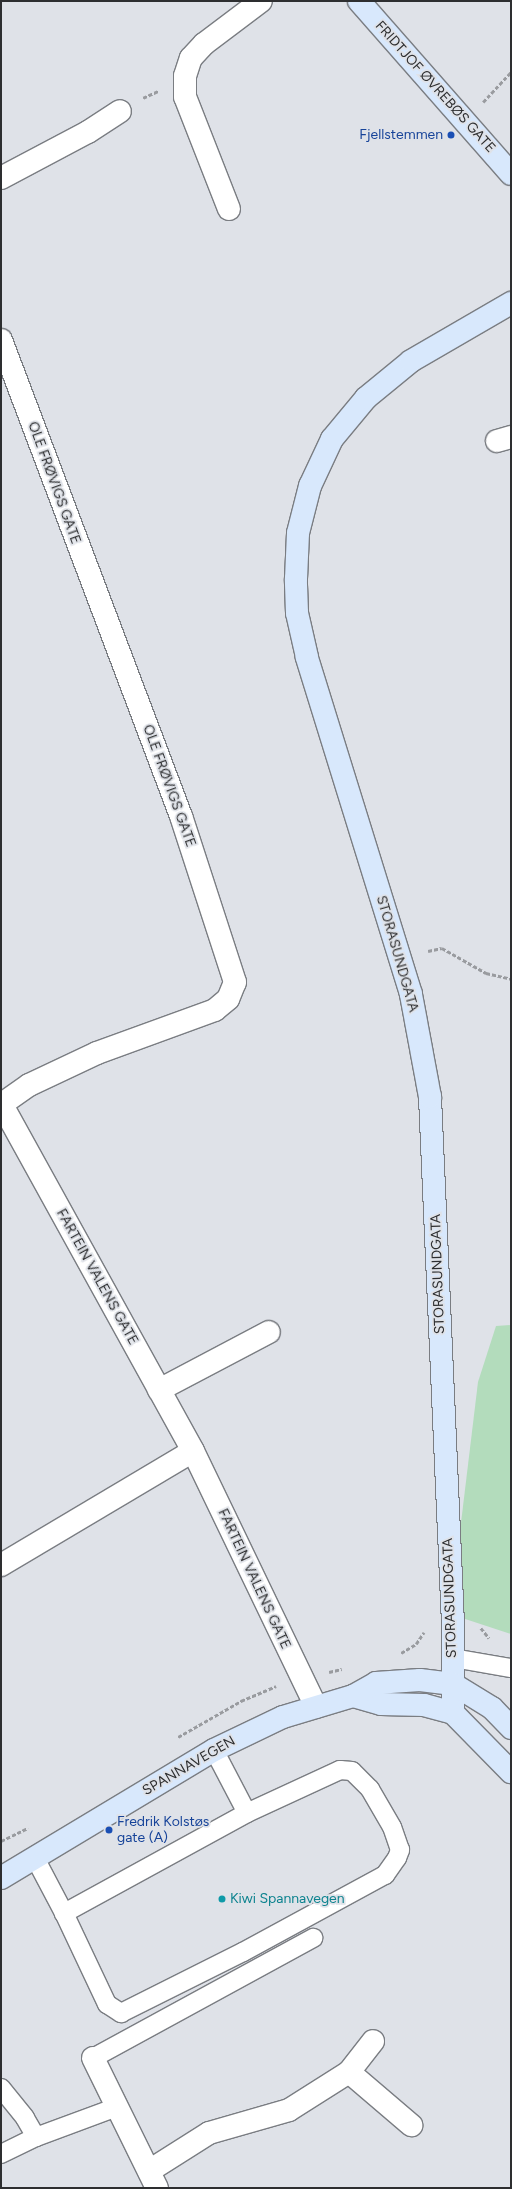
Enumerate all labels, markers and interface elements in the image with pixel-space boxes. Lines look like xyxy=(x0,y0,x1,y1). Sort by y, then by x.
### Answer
street label: FRIDTJOF ØVREBØS GATE xyxy=(371,18,499,156)
place label: Fjellstemmen xyxy=(359,127,443,143)
marker: Fjellstemmen xyxy=(446,130,456,140)
street label: OLE FRØVIGS GATE xyxy=(24,419,84,547)
street label: OLE FRØVIGS GATE xyxy=(139,722,199,850)
street label: STORASUNDGATA xyxy=(372,894,422,1014)
street label: FARTEIN VALENS GATE xyxy=(53,1206,141,1348)
street label: STORASUNDGATA xyxy=(428,1213,448,1335)
street label: FARTEIN VALENS GATE xyxy=(214,1506,294,1652)
street label: STORASUNDGATA xyxy=(440,1537,460,1659)
street label: SPANNAVEGEN xyxy=(140,1733,238,1799)
place label: Fredrik Kolstøs gate (A) xyxy=(117,1814,209,1846)
marker: Fredrik Kolstøs gate (A) xyxy=(104,1825,114,1835)
place label: Kiwi Spannavegen xyxy=(230,1891,345,1907)
marker: Kiwi Spannavegen xyxy=(217,1894,227,1904)

